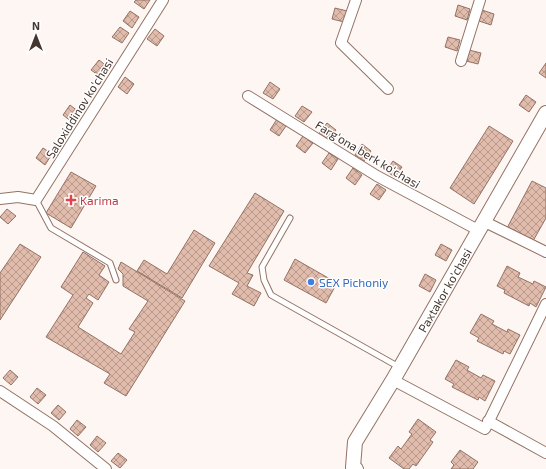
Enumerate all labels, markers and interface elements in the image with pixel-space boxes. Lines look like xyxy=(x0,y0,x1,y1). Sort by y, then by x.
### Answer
north arrow xyxy=(16,16,56,56)
text: N xyxy=(32,19,40,32)
street label: Saloxiddinov ko'chasi xyxy=(42,55,116,161)
street label: Farg'ona berk ko'chasi xyxy=(313,117,423,191)
place label: Karima xyxy=(80,193,119,207)
marker: Karima xyxy=(65,194,77,206)
street label: Paxtakor ko'chasi xyxy=(415,246,474,335)
place label: SEX Pichoniy xyxy=(319,275,389,289)
marker: SEX Pichoniy xyxy=(306,277,316,287)

